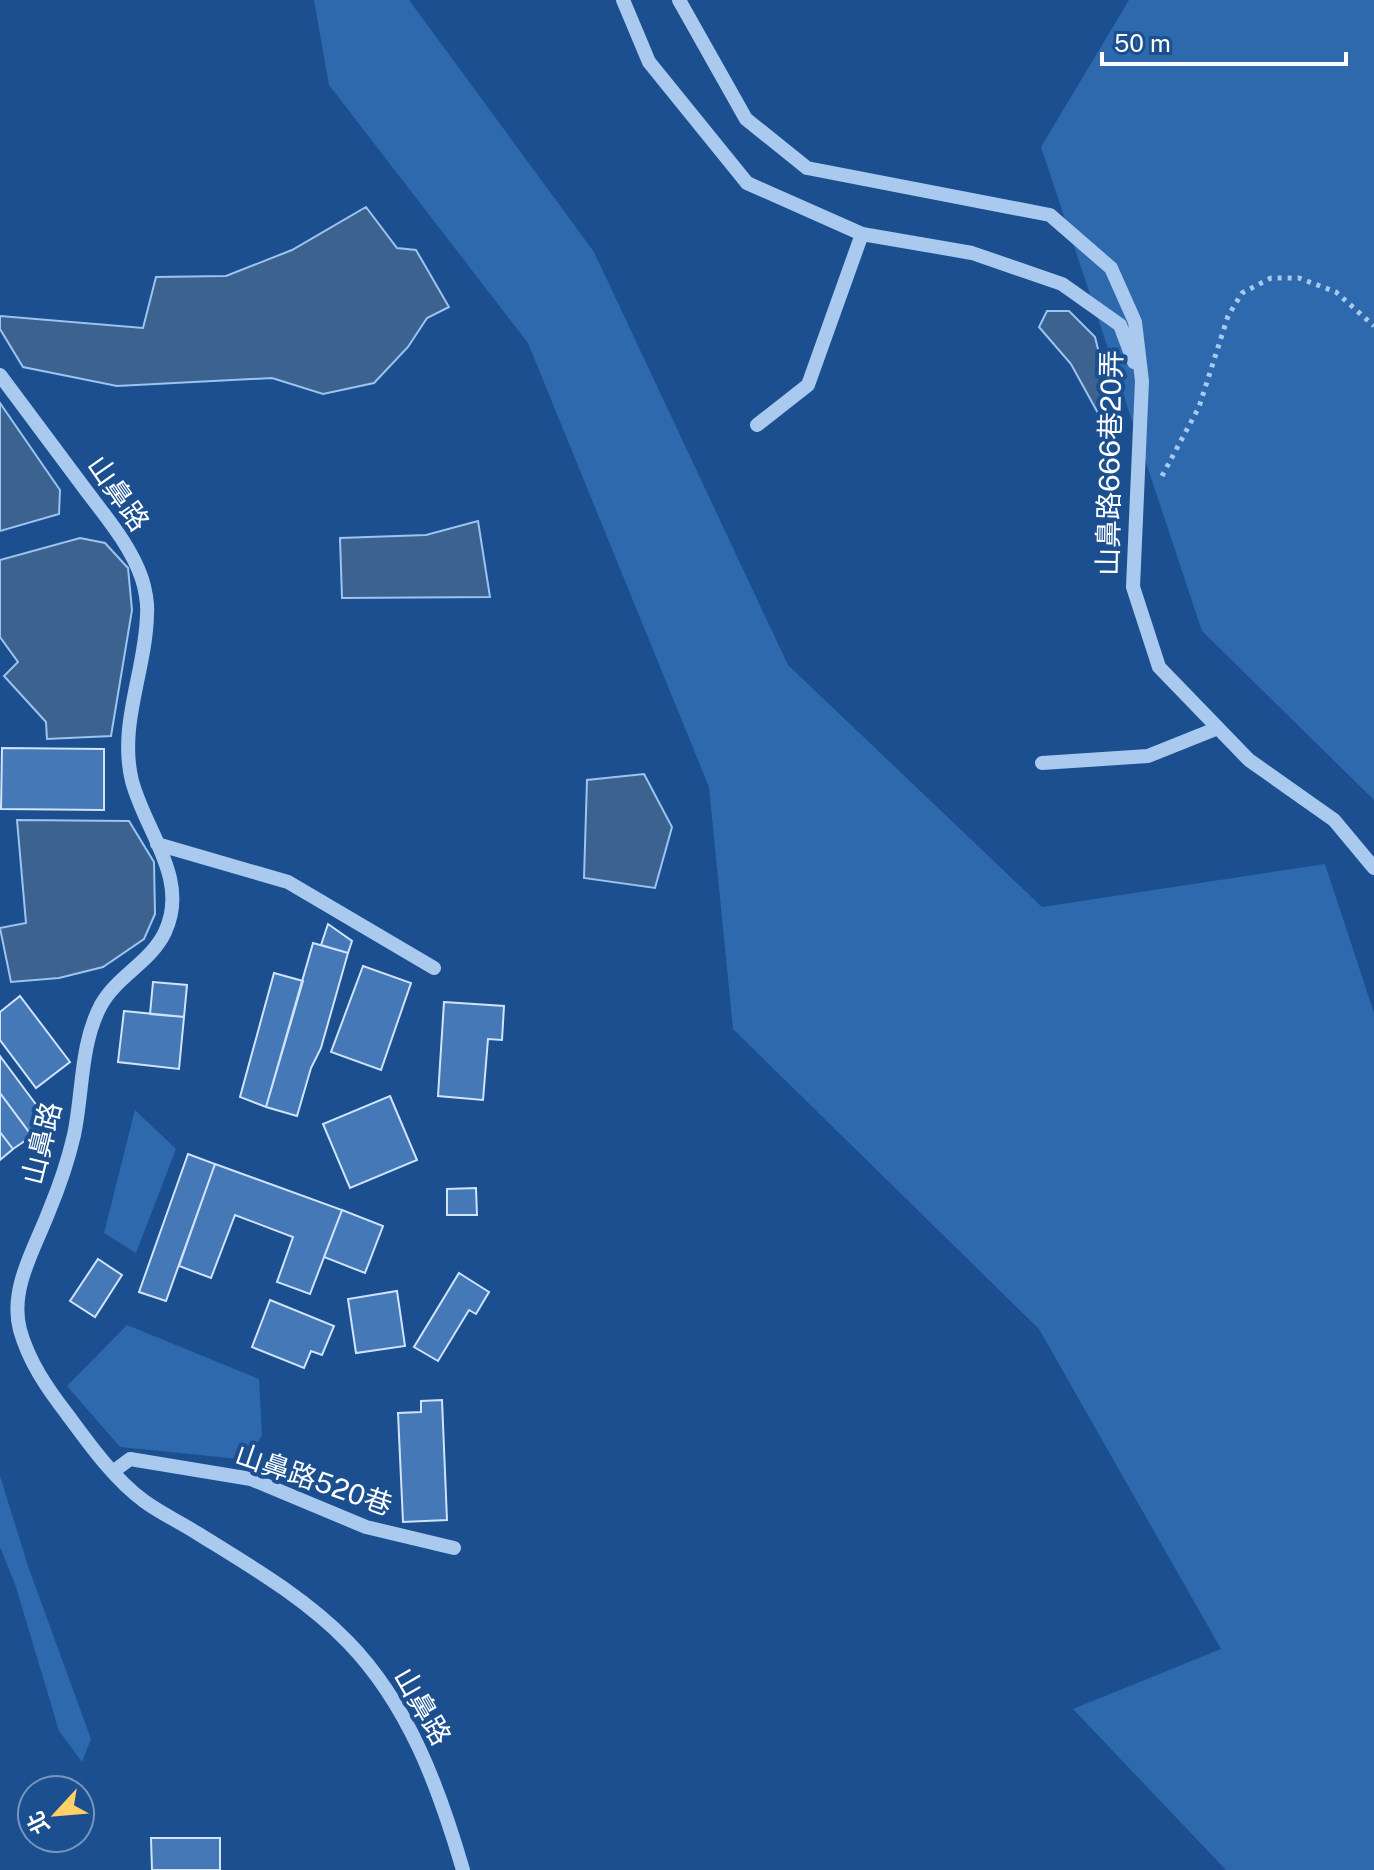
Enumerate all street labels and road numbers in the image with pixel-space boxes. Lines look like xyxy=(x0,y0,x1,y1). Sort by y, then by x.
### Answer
street label: 山鼻路666巷20弄 xyxy=(1091,350,1127,576)
street label: 山鼻路 xyxy=(81,449,157,537)
street label: 山鼻路 xyxy=(15,1098,67,1188)
street label: 山鼻路520巷 xyxy=(231,1437,397,1521)
street label: 山鼻路 xyxy=(388,1661,458,1751)

